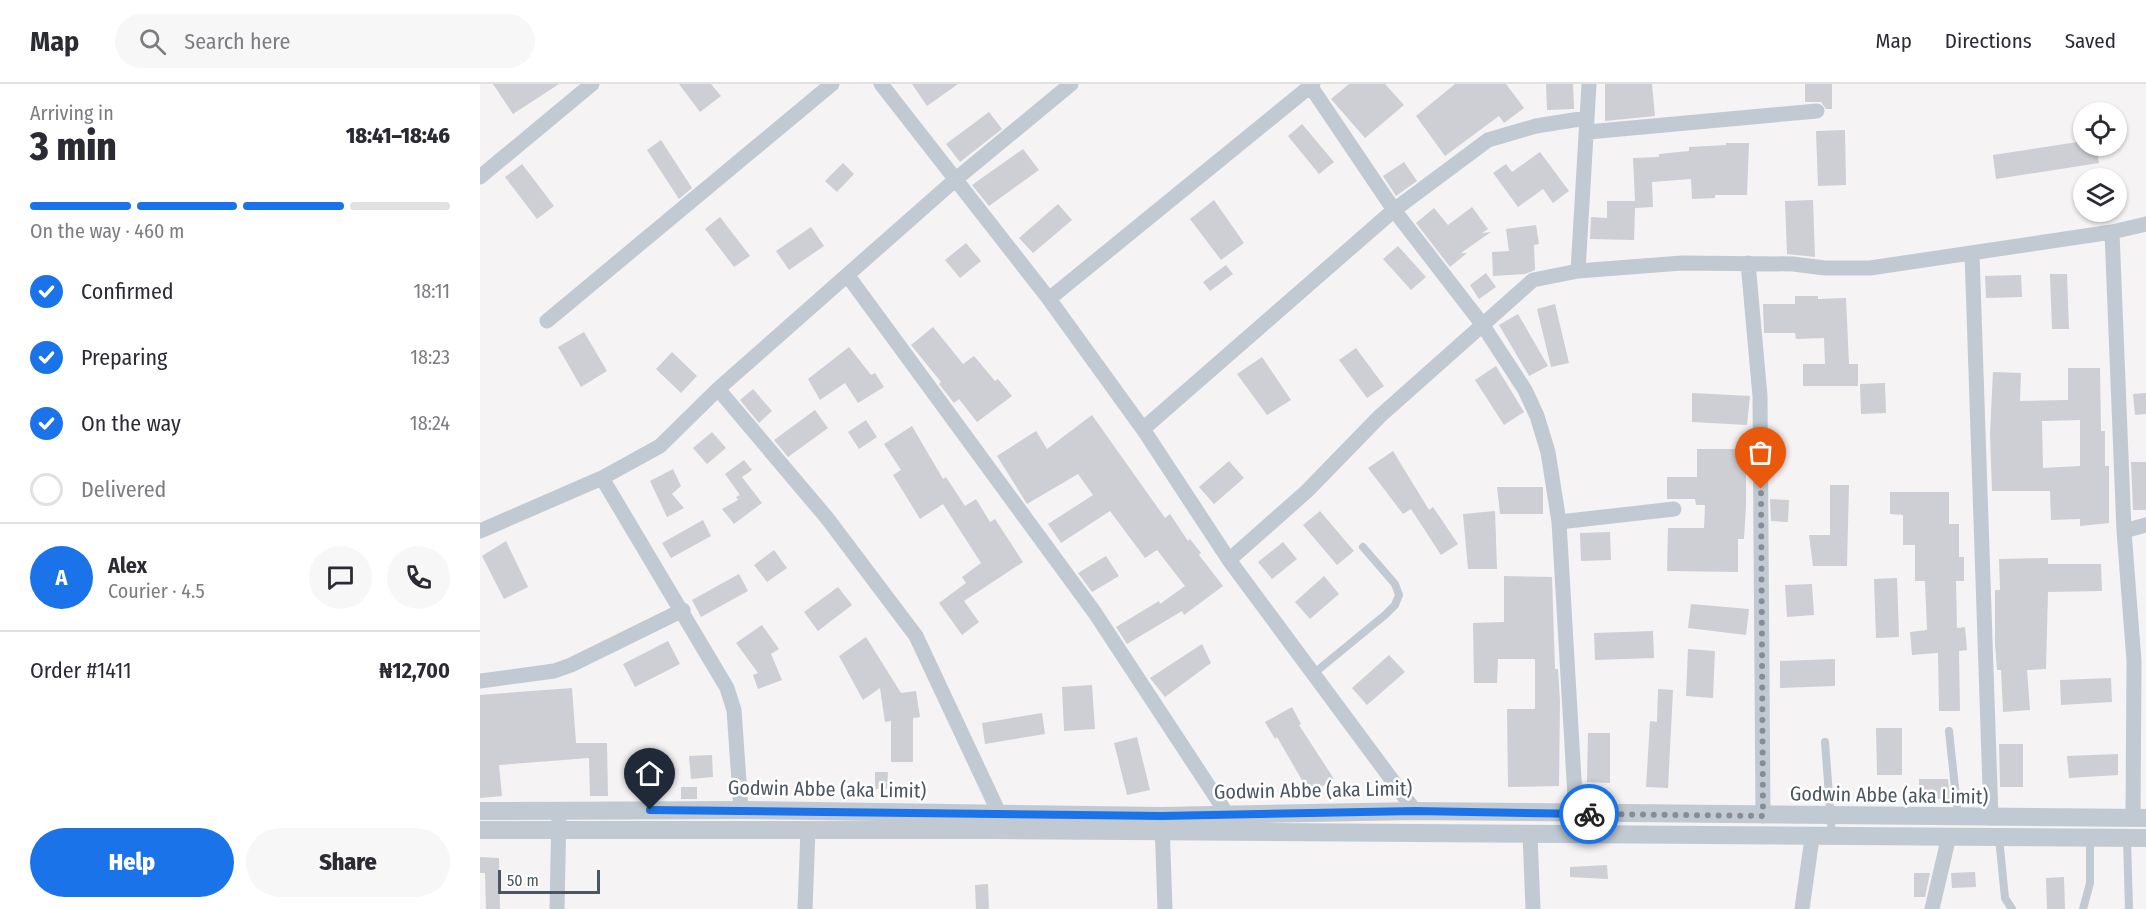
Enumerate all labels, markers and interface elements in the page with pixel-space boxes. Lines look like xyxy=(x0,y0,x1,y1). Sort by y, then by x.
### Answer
search box xyxy=(115,14,535,68)
text: Map xyxy=(30,25,79,58)
icon: search xyxy=(136,25,169,58)
text: Search here xyxy=(184,28,290,55)
text: Map xyxy=(1875,28,1912,54)
text: Directions xyxy=(1945,28,2032,54)
text: Saved xyxy=(2065,28,2116,54)
text: Arriving in xyxy=(30,101,114,125)
map controls xyxy=(2073,102,2127,222)
button: locate xyxy=(2073,102,2127,156)
text: 18:41–18:46 xyxy=(346,122,450,149)
text: 3 min xyxy=(30,124,117,170)
button: layers xyxy=(2073,168,2127,222)
text: On the way · 460 m xyxy=(30,219,184,243)
icon: check xyxy=(30,275,63,308)
text: Confirmed xyxy=(81,278,174,305)
text: 18:11 xyxy=(413,279,450,303)
icon: check xyxy=(30,341,63,374)
text: Preparing xyxy=(81,344,167,371)
text: 18:23 xyxy=(410,345,450,369)
icon: check xyxy=(30,407,63,440)
text: On the way xyxy=(81,410,181,437)
text: 18:24 xyxy=(410,411,450,435)
pin xyxy=(1735,427,1786,489)
icon: bag xyxy=(1744,436,1777,469)
text: Delivered xyxy=(81,476,166,503)
button: chat xyxy=(309,546,372,609)
button: phone xyxy=(387,546,450,609)
text: Alex xyxy=(108,552,147,579)
text: A xyxy=(56,564,67,591)
text: Courier · 4.5 xyxy=(108,579,205,603)
text: Order #1411 xyxy=(30,657,132,684)
text: ₦12,700 xyxy=(379,657,450,684)
pin xyxy=(624,748,675,810)
icon: home xyxy=(633,757,666,790)
street label: Godwin Abbe (aka Limit) xyxy=(728,775,927,803)
street label: Godwin Abbe (aka Limit) xyxy=(1214,776,1413,804)
street label: Godwin Abbe (aka Limit) xyxy=(1790,781,1989,809)
courier xyxy=(1559,784,1619,844)
icon: bike xyxy=(1573,798,1606,831)
button: Help xyxy=(30,828,234,897)
button: Share xyxy=(246,828,450,897)
scale bar xyxy=(498,867,600,894)
text: 50 m xyxy=(507,871,539,890)

